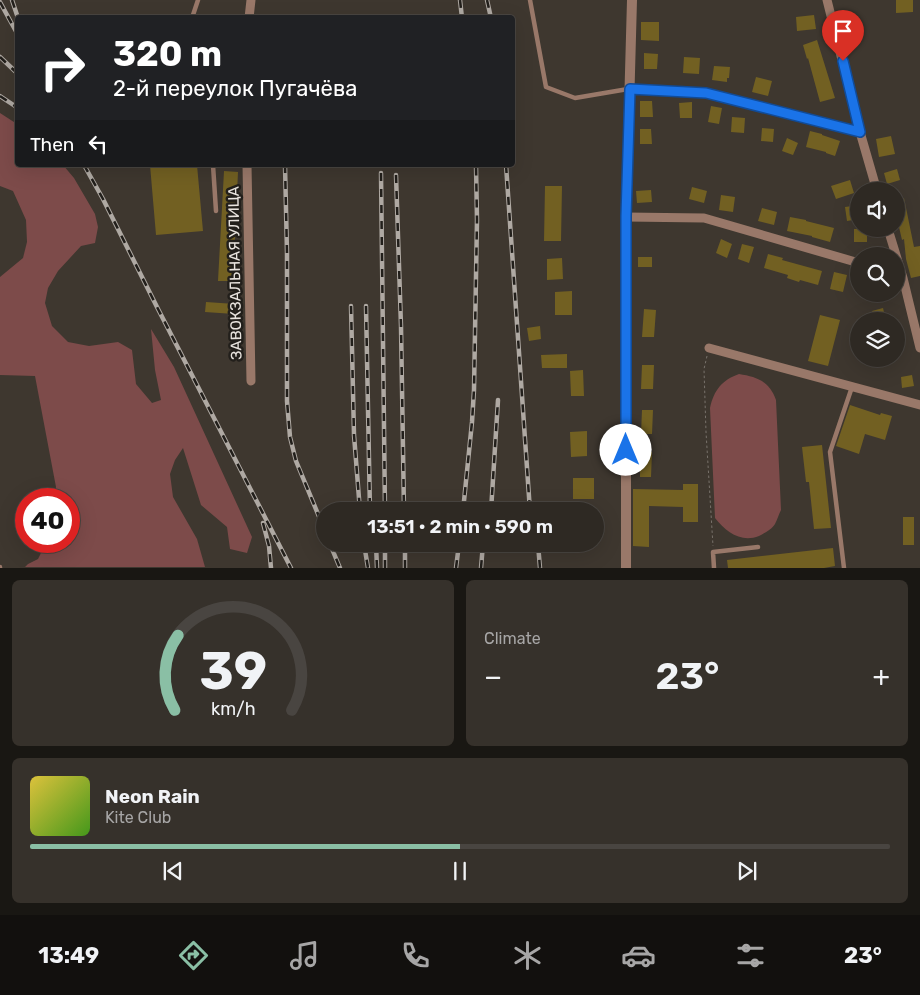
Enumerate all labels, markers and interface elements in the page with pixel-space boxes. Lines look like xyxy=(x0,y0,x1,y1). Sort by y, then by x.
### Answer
pin xyxy=(822,10,864,61)
icon: arrive xyxy=(829,17,857,45)
text: 320 m xyxy=(113,33,222,75)
icon: right xyxy=(30,35,95,100)
text: 2-й переулок Пугачёва xyxy=(113,75,357,102)
icon: left xyxy=(84,130,112,158)
text: Then xyxy=(30,133,74,156)
map controls xyxy=(850,182,905,367)
button: sound xyxy=(850,182,905,237)
street label: ЗАВОКЗАЛЬНАЯ УЛИЦА xyxy=(224,186,246,360)
button: search xyxy=(850,247,905,302)
button: layers xyxy=(850,312,905,367)
position arrow xyxy=(599,423,651,475)
speed limit sign: 40 xyxy=(15,488,80,553)
text: 13:51 · 2 min · 590 m xyxy=(367,515,553,538)
text: Climate xyxy=(484,629,541,648)
text: 39 xyxy=(199,640,267,702)
text: 23° xyxy=(655,653,719,699)
text: − xyxy=(484,660,502,693)
text: + xyxy=(873,660,890,693)
text: km/h xyxy=(211,698,255,719)
text: Neon Rain xyxy=(105,785,200,808)
text: Kite Club xyxy=(105,808,171,827)
icon: previous xyxy=(159,857,187,885)
icon: pause xyxy=(446,857,474,885)
icon: next xyxy=(733,857,761,885)
icon: directions xyxy=(176,938,211,973)
icon: music xyxy=(287,938,322,973)
icon: phone xyxy=(398,938,433,973)
icon: climate xyxy=(510,938,545,973)
icon: car xyxy=(621,938,656,973)
icon: filters xyxy=(733,938,768,973)
text: 13:49 xyxy=(38,942,99,969)
text: 23° xyxy=(844,942,882,969)

